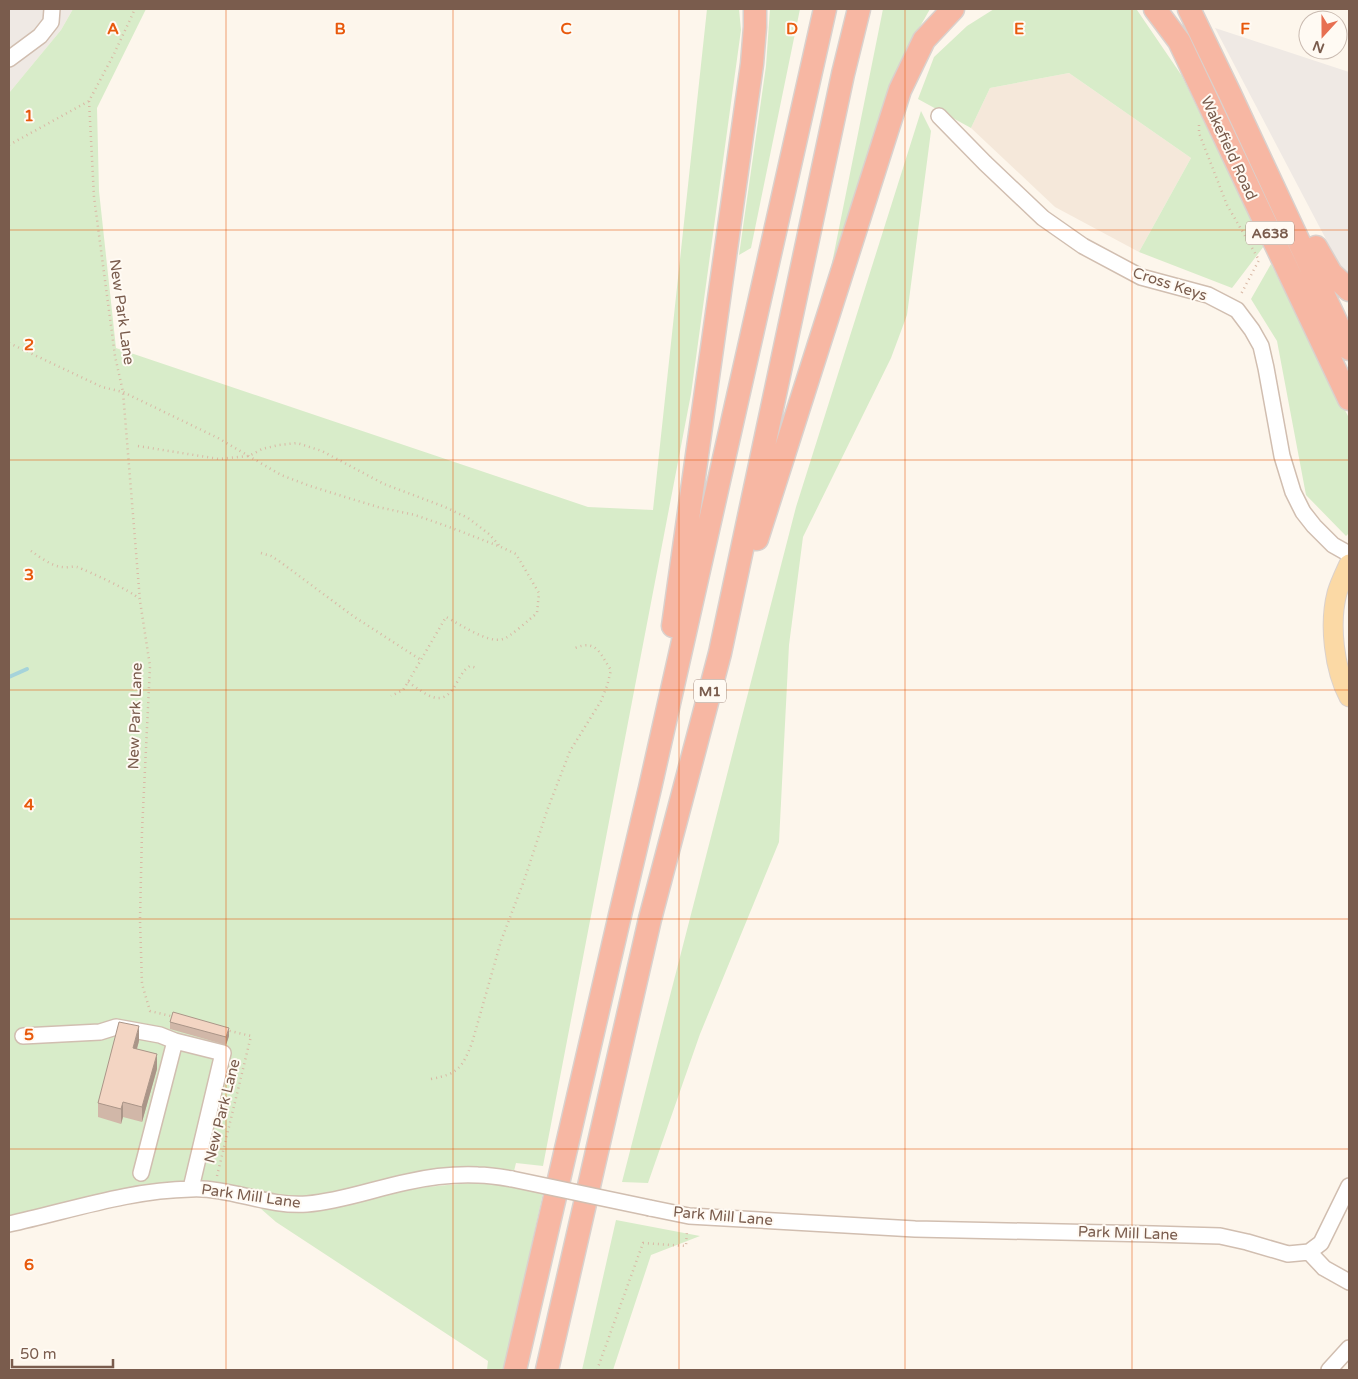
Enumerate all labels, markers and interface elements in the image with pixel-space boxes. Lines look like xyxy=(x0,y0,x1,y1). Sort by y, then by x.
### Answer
north arrow xyxy=(1298,10,1348,60)
text: A xyxy=(107,19,119,39)
text: B xyxy=(334,19,346,39)
text: C xyxy=(560,19,572,39)
text: D xyxy=(786,19,798,39)
text: E xyxy=(1014,19,1024,39)
text: F xyxy=(1240,19,1250,39)
text: N xyxy=(1310,37,1327,57)
street label: Wakefield Road xyxy=(1197,93,1261,203)
text: 1 xyxy=(24,106,34,126)
road number: A638 xyxy=(1246,222,1294,244)
street label: New Park Lane xyxy=(106,258,138,366)
street label: Cross Keys xyxy=(1131,264,1209,304)
text: 2 xyxy=(24,335,34,355)
text: 3 xyxy=(24,565,34,585)
street label: New Park Lane xyxy=(124,662,146,770)
road number: M1 xyxy=(694,679,726,702)
text: 4 xyxy=(24,795,34,815)
text: 5 xyxy=(24,1025,34,1045)
street label: New Park Lane xyxy=(200,1057,244,1165)
street label: Park Mill Lane xyxy=(200,1180,302,1212)
street label: Park Mill Lane xyxy=(672,1203,774,1229)
street label: Park Mill Lane xyxy=(1078,1222,1178,1244)
text: 6 xyxy=(24,1255,34,1275)
scale bar xyxy=(12,1336,114,1368)
text: 50 m xyxy=(20,1345,57,1363)

